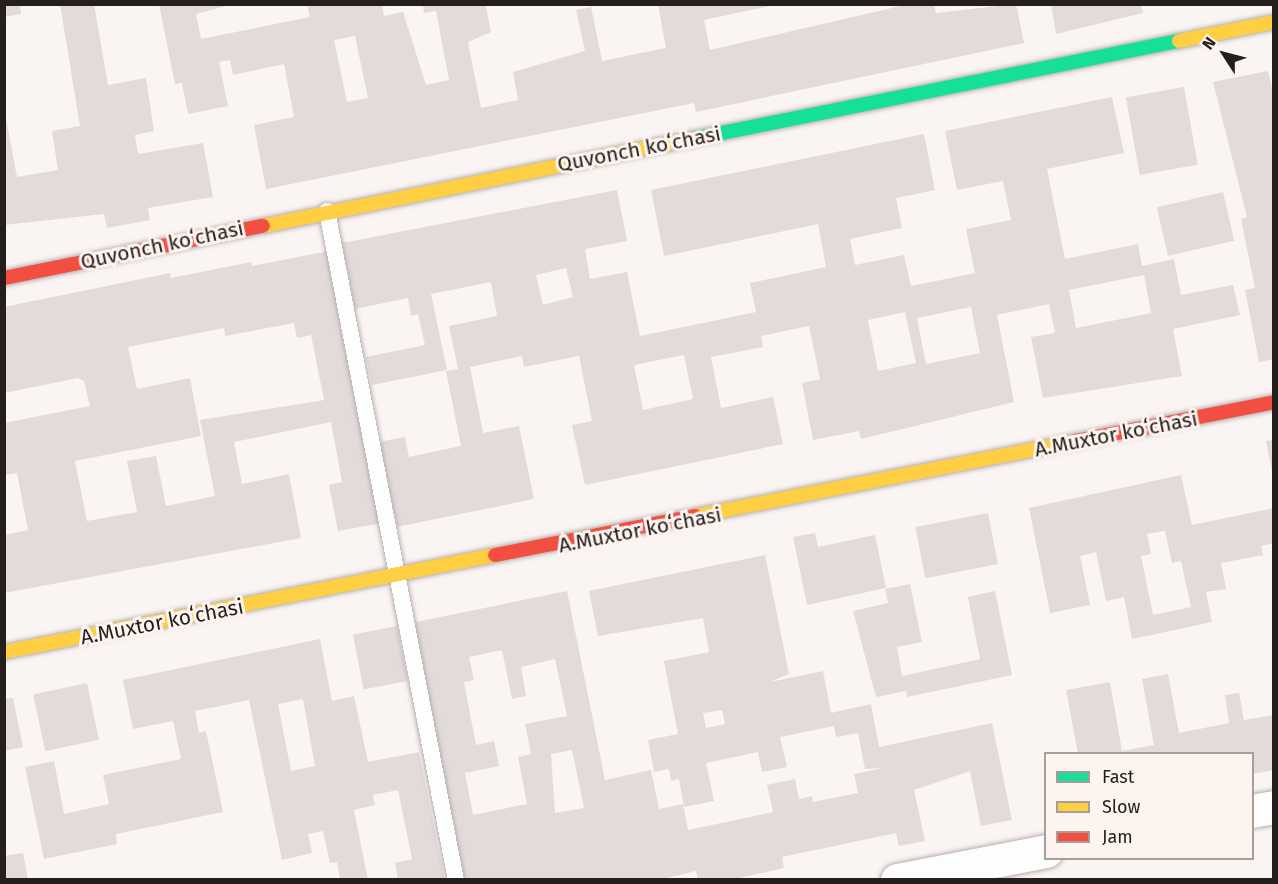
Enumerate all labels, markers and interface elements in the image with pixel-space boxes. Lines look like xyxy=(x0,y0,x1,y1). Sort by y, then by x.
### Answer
north arrow xyxy=(1194,24,1254,84)
text: N xyxy=(1198,33,1220,53)
street label: Quvonch koʻchasi xyxy=(555,121,723,177)
street label: Quvonch koʻchasi xyxy=(78,215,246,275)
street label: A.Muxtor koʻchasi xyxy=(1032,406,1200,462)
street label: A.Muxtor koʻchasi xyxy=(556,502,724,558)
street label: A.Muxtor koʻchasi xyxy=(78,594,246,650)
legend xyxy=(1044,752,1254,860)
text: Fast xyxy=(1102,766,1134,788)
text: Slow xyxy=(1102,796,1140,818)
text: Jam xyxy=(1102,826,1133,848)

